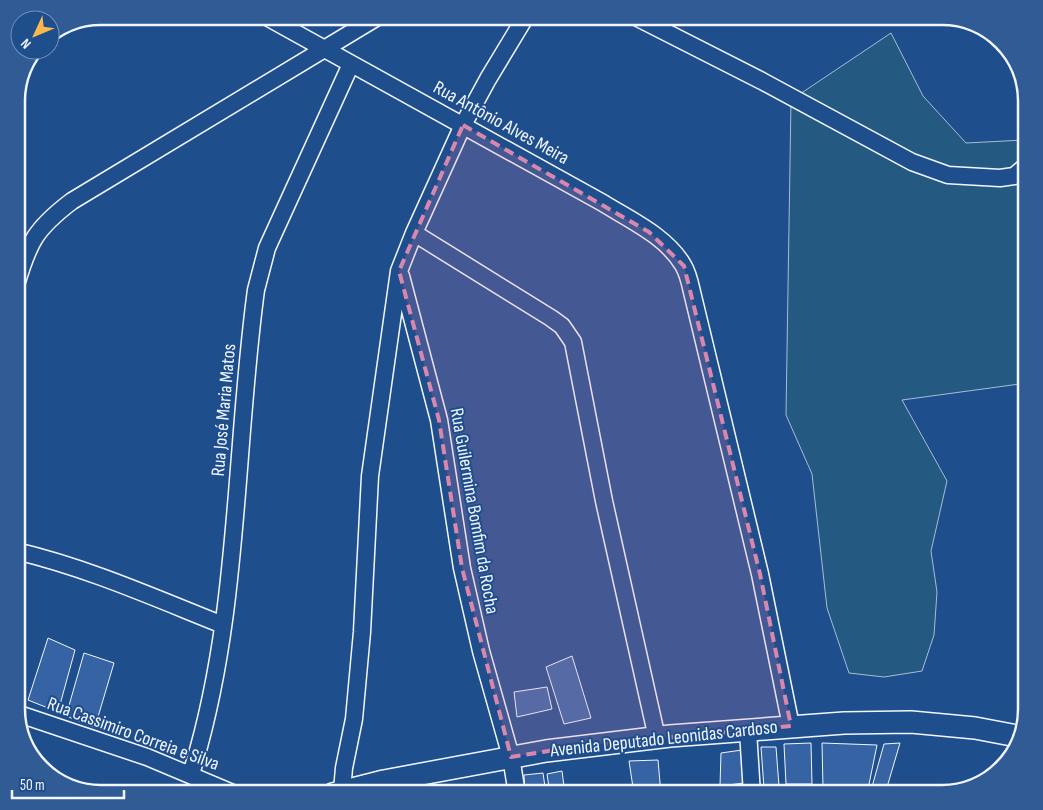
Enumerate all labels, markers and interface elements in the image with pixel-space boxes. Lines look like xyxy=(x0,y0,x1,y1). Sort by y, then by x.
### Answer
north arrow xyxy=(10,10,60,60)
text: N xyxy=(17,35,35,52)
street label: Rua Antônio Alves Meira xyxy=(429,76,573,170)
street label: Rua José Maria Matos xyxy=(207,342,241,477)
street label: Rua Guilermina Bomfim da Rocha xyxy=(445,406,503,616)
street label: Rua Cassimiro Correia e Silva xyxy=(44,692,222,776)
street label: Avenida Deputado Leonidas Cardoso xyxy=(548,716,779,762)
scale bar xyxy=(12,768,125,800)
text: 50 m xyxy=(20,776,45,795)

